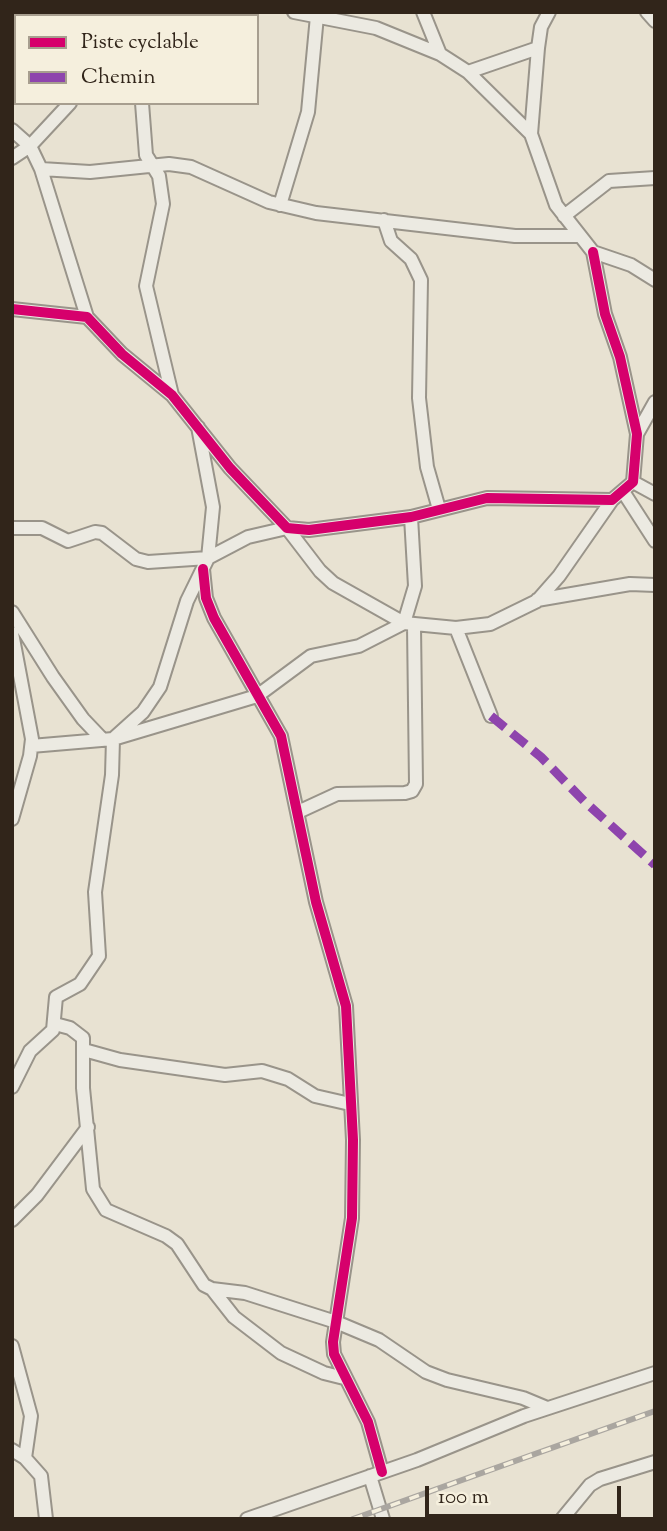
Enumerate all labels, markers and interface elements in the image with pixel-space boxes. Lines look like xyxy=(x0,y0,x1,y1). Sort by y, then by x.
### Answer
legend xyxy=(14,14,259,105)
text: Piste cyclable xyxy=(81,28,199,58)
text: Chemin xyxy=(81,63,156,93)
scale bar xyxy=(429,1472,625,1516)
text: 100 m xyxy=(438,1483,489,1513)

